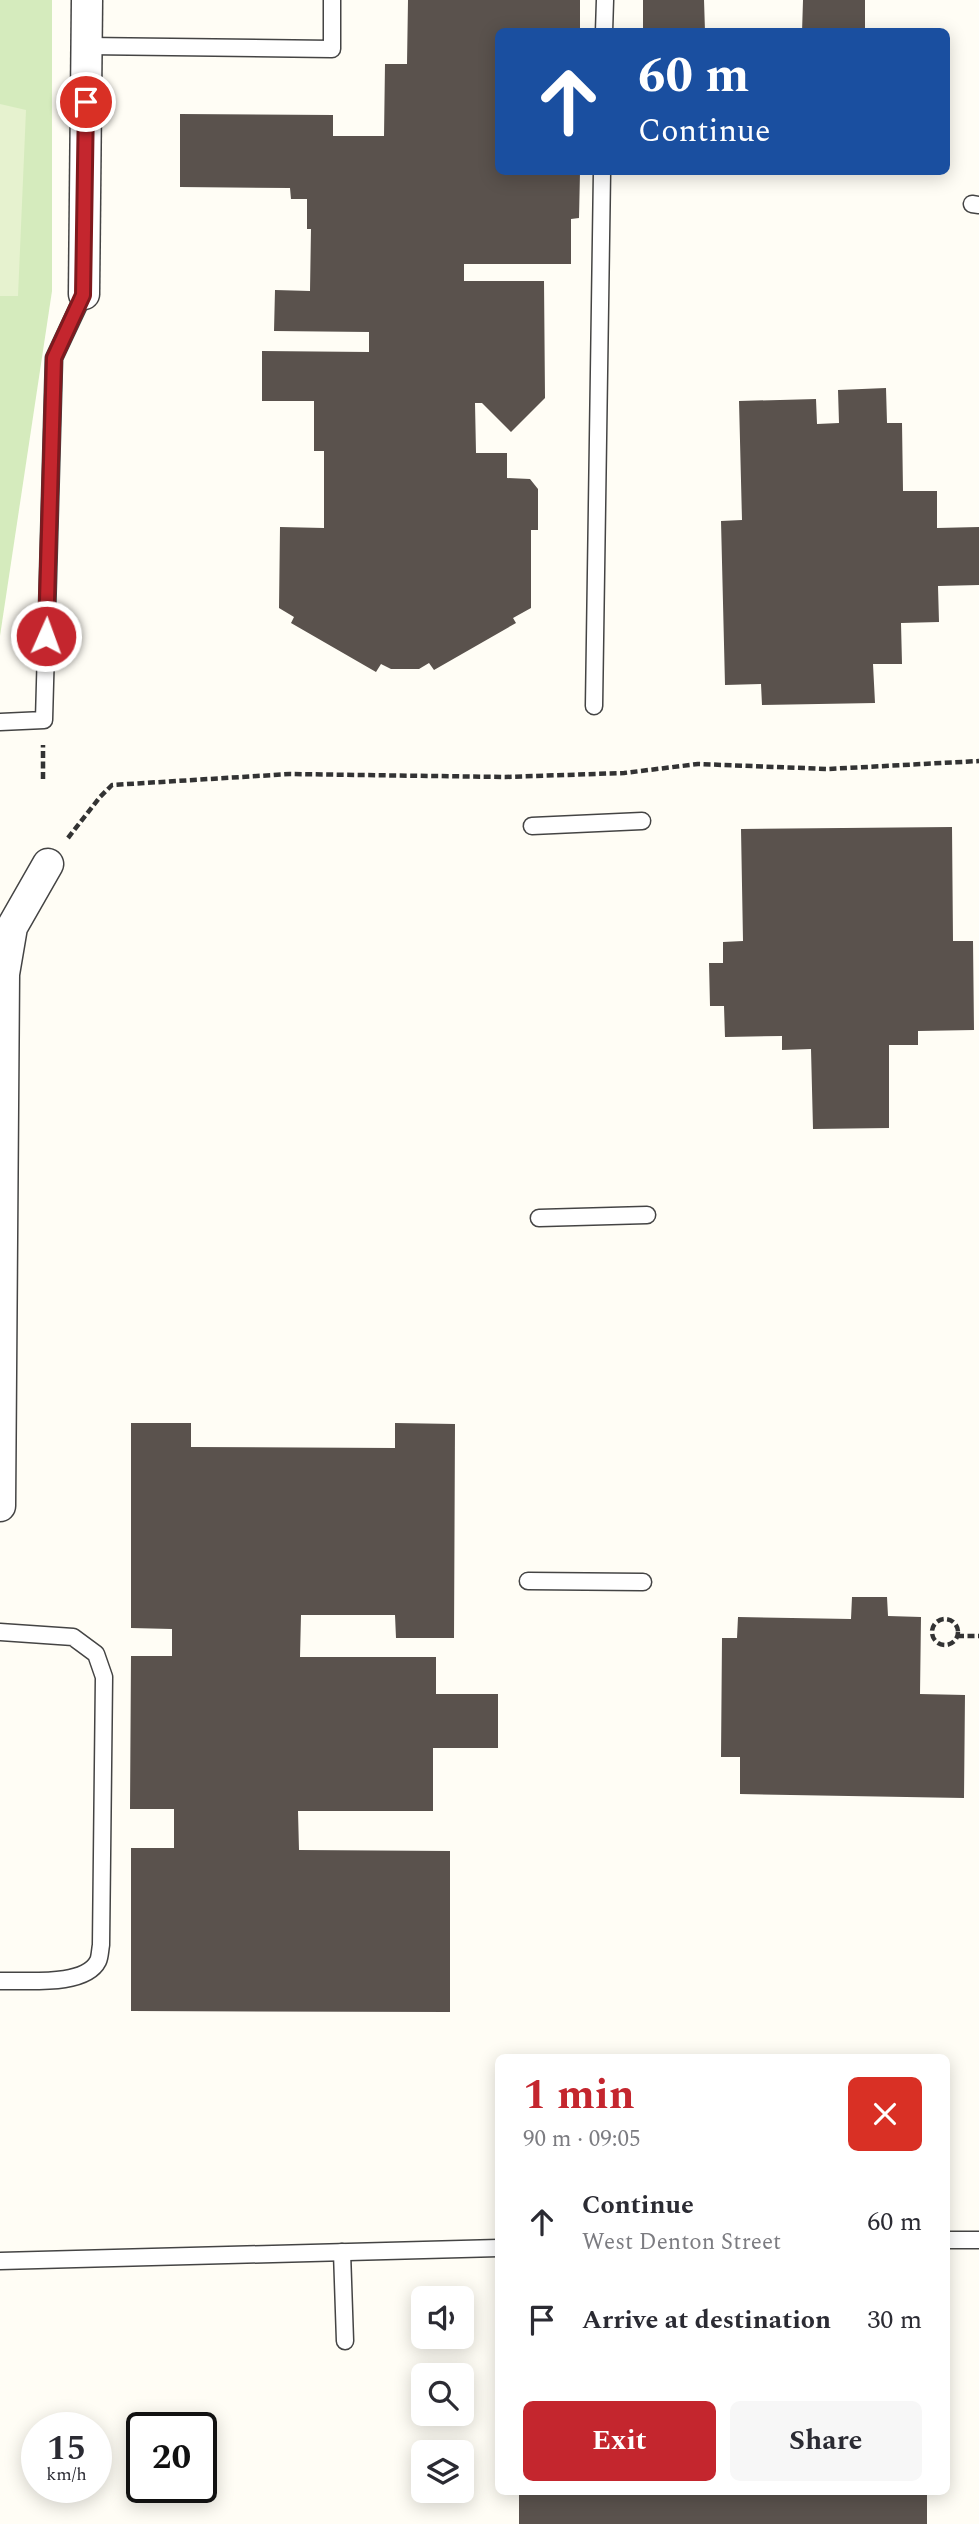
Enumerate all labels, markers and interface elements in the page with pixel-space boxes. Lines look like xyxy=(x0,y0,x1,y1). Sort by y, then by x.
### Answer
text: 60 m xyxy=(638,39,749,114)
icon: ahead xyxy=(523,56,614,147)
pin xyxy=(56,72,116,132)
icon: arrive xyxy=(67,83,105,121)
text: Continue xyxy=(638,107,771,156)
position arrow xyxy=(9,599,83,673)
text: 1 min xyxy=(523,2064,635,2127)
button: close xyxy=(848,2077,922,2151)
text: 90 m · 09:05 xyxy=(523,2122,641,2157)
text: Continue xyxy=(582,2185,694,2225)
text: 60 m xyxy=(867,2202,922,2242)
icon: ahead xyxy=(523,2203,561,2241)
text: West Denton Street xyxy=(582,2225,781,2260)
map controls xyxy=(411,2286,474,2503)
button: sound xyxy=(411,2286,474,2349)
text: Arrive at destination xyxy=(582,2300,831,2340)
text: 30 m xyxy=(867,2300,922,2340)
icon: arrive xyxy=(523,2301,561,2339)
button: search xyxy=(411,2363,474,2426)
button: Exit xyxy=(523,2401,716,2481)
button: Share xyxy=(730,2401,922,2481)
speed limit sign: 20 xyxy=(126,2412,217,2503)
text: 15 xyxy=(47,2422,86,2475)
button: layers xyxy=(411,2440,474,2503)
text: km/h xyxy=(46,2461,87,2488)

